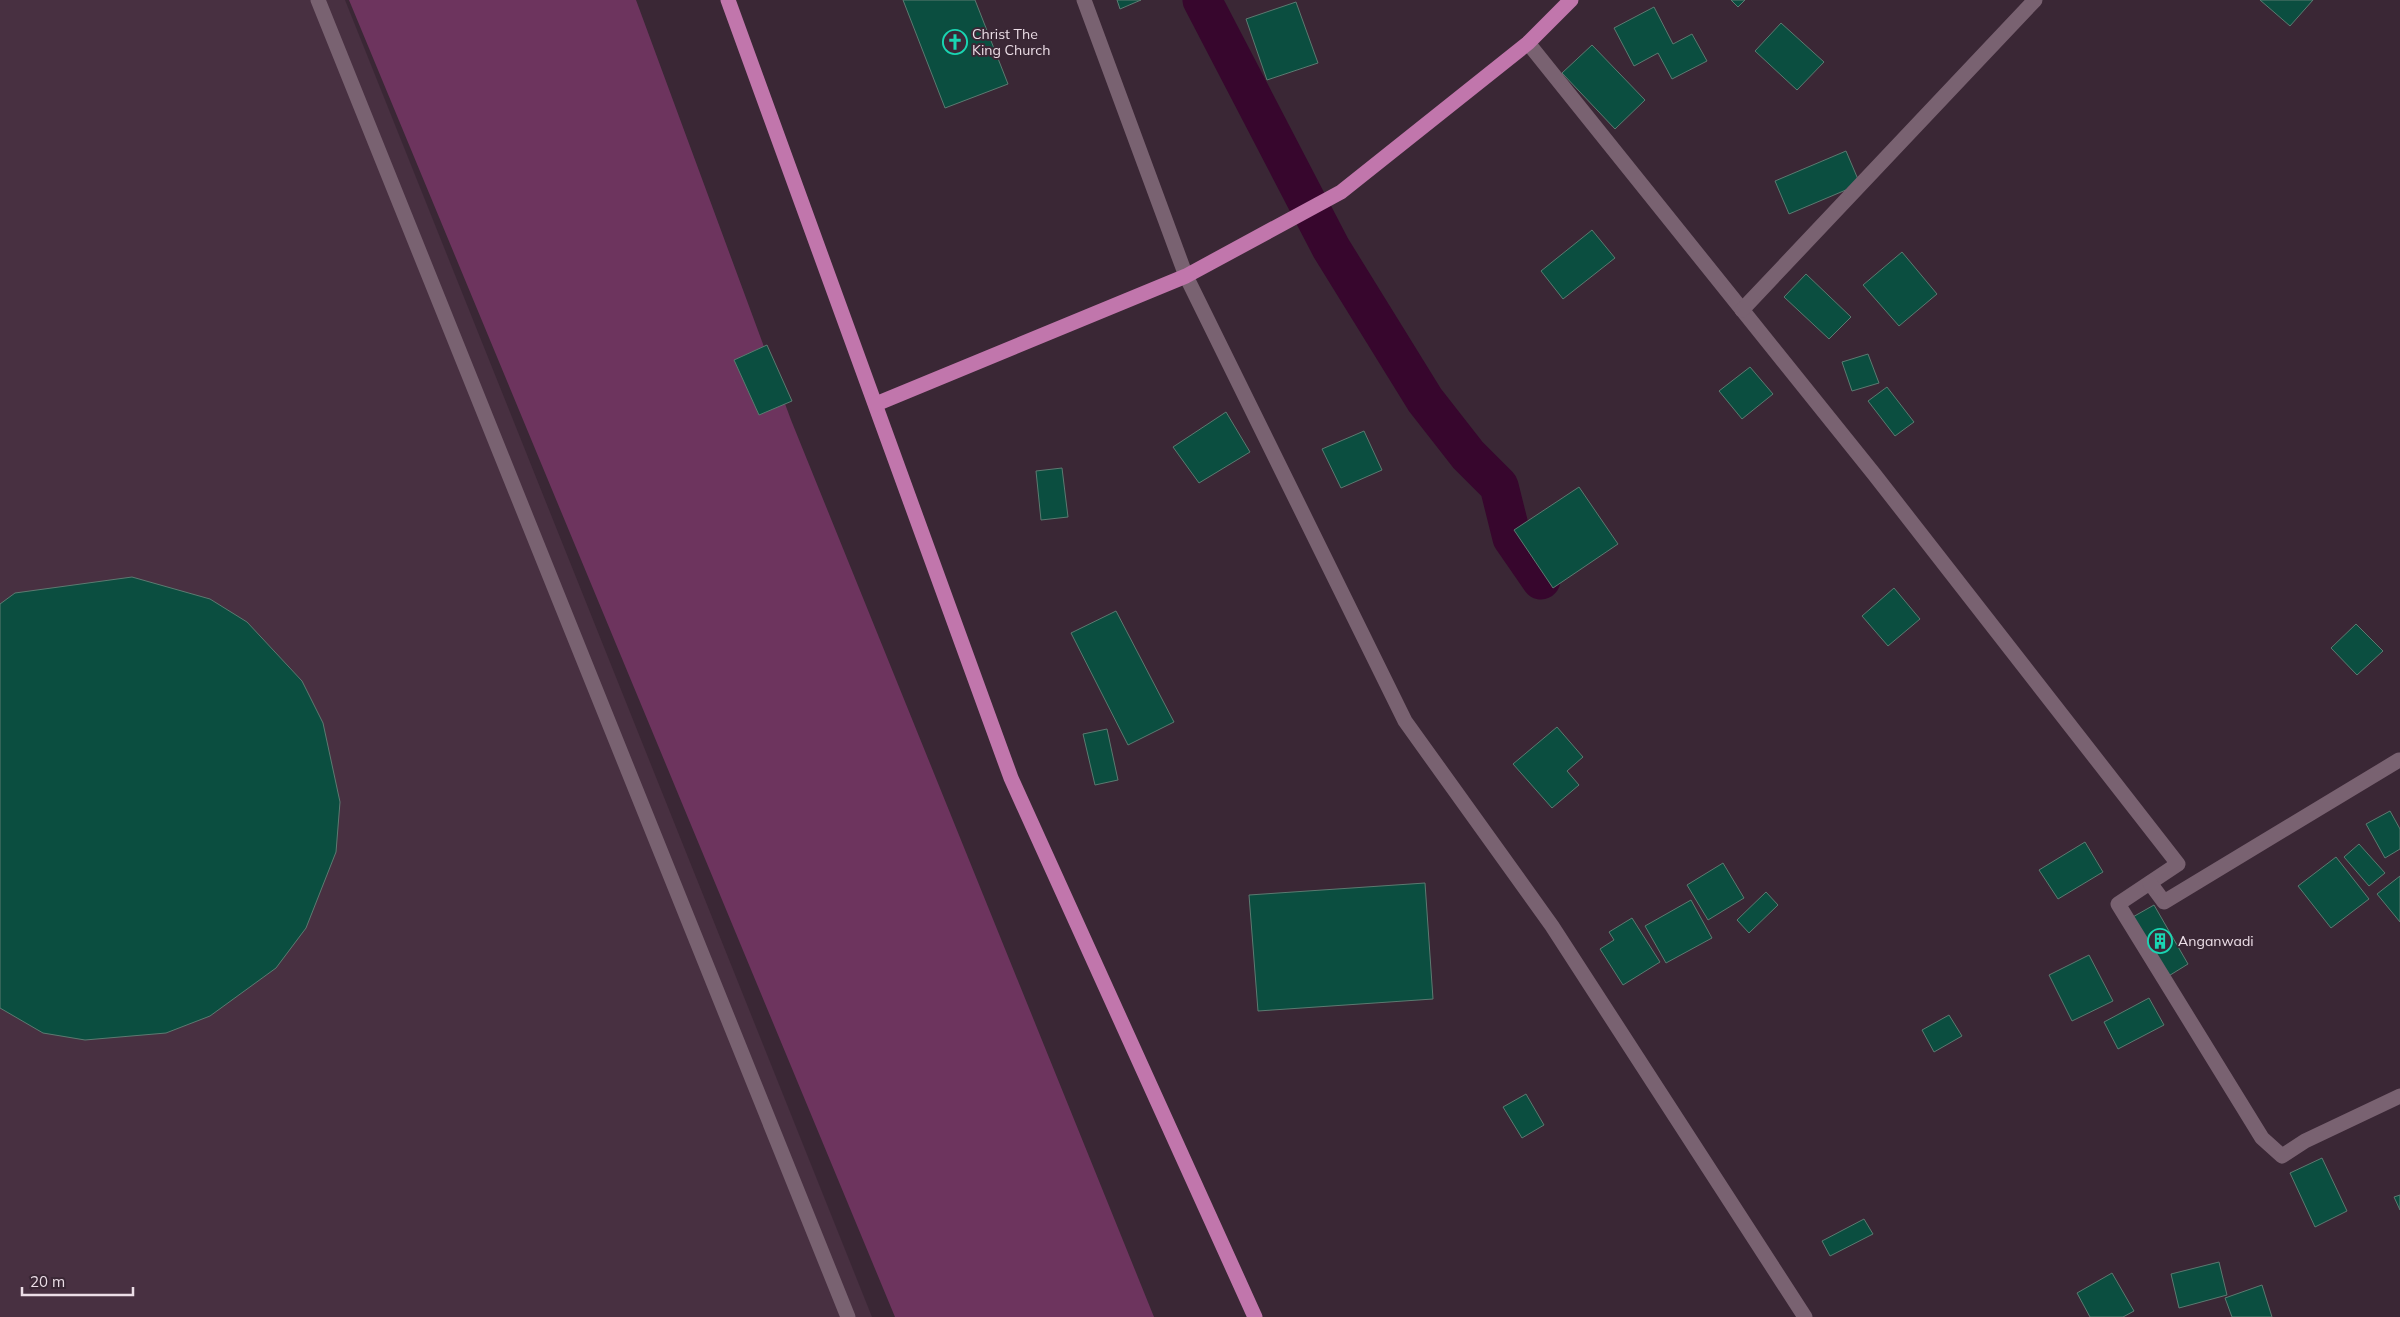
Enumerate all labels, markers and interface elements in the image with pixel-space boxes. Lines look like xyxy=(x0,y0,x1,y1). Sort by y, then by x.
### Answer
place label: Christ The King Church xyxy=(972,25,1051,59)
church icon: Christ The King Church xyxy=(942,29,968,55)
building icon: Anganwadi xyxy=(2147,928,2173,954)
place label: Anganwadi xyxy=(2178,932,2254,950)
scale bar xyxy=(22,1264,134,1296)
text: 20 m xyxy=(30,1272,65,1291)

